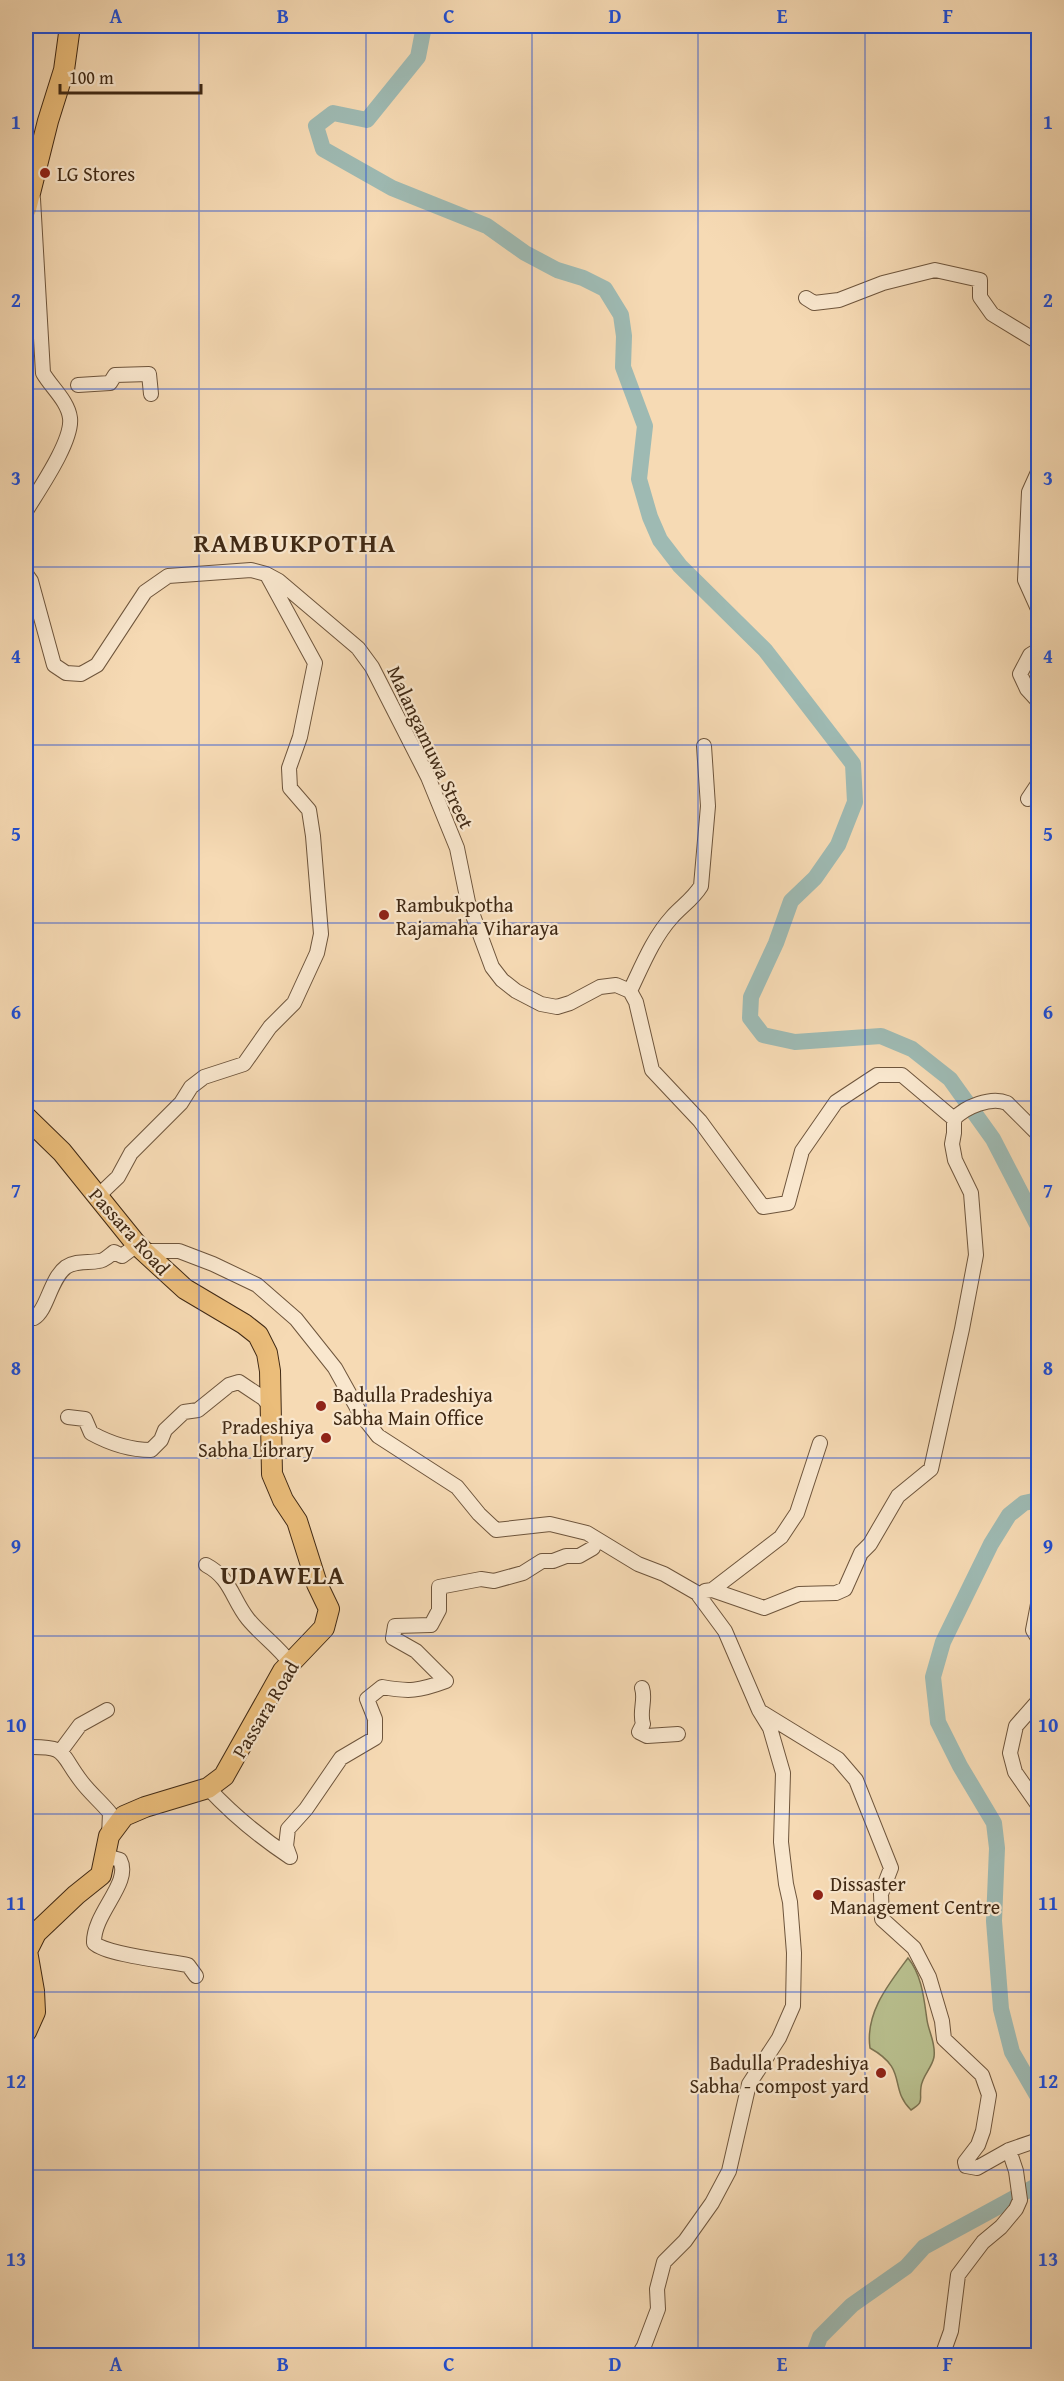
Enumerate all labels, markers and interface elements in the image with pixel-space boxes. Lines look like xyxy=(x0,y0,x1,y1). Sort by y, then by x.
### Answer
text: A xyxy=(110,1,123,30)
text: B xyxy=(277,1,289,30)
text: C xyxy=(443,1,455,30)
text: D xyxy=(608,1,622,30)
text: E xyxy=(777,1,788,30)
text: F xyxy=(943,1,953,30)
scale bar xyxy=(60,57,201,95)
text: 100 m xyxy=(69,64,114,91)
text: 1 xyxy=(11,107,21,136)
text: 1 xyxy=(1043,107,1053,136)
place label: LG Stores xyxy=(57,159,135,188)
marker: LG Stores xyxy=(38,166,52,180)
text: 2 xyxy=(11,285,21,314)
text: 2 xyxy=(1043,285,1053,314)
text: 3 xyxy=(11,463,21,492)
text: 3 xyxy=(1043,463,1053,492)
district label: RAMBUKPOTHA xyxy=(193,523,397,562)
text: 4 xyxy=(11,641,21,670)
text: 4 xyxy=(1043,641,1053,670)
street label: Malangamuwa Street xyxy=(380,661,482,833)
text: 5 xyxy=(11,819,21,848)
text: 5 xyxy=(1043,819,1053,848)
place label: Rambukpotha Rajamaha Viharaya xyxy=(396,890,559,942)
marker: Rambukpotha Rajamaha Viharaya xyxy=(377,908,391,922)
text: 6 xyxy=(11,997,21,1026)
text: 6 xyxy=(1043,997,1053,1026)
text: 7 xyxy=(11,1175,21,1204)
text: 7 xyxy=(1043,1175,1053,1204)
street label: Passara Road xyxy=(83,1181,178,1282)
text: 8 xyxy=(11,1353,21,1382)
text: 8 xyxy=(1043,1353,1053,1382)
place label: Badulla Pradeshiya Sabha Main Office xyxy=(333,1380,493,1432)
marker: Badulla Pradeshiya Sabha Main Office xyxy=(314,1399,328,1413)
place label: Pradeshiya Sabha Library xyxy=(198,1412,315,1464)
marker: Pradeshiya Sabha Library xyxy=(319,1431,333,1445)
text: 9 xyxy=(11,1531,21,1560)
text: 9 xyxy=(1043,1531,1053,1560)
district label: UDAWELA xyxy=(220,1555,346,1594)
street label: Passara Road xyxy=(224,1654,306,1763)
text: 10 xyxy=(6,1710,26,1739)
text: 10 xyxy=(1038,1710,1058,1739)
place label: Dissaster Management Centre xyxy=(830,1869,1000,1921)
text: 11 xyxy=(6,1888,26,1917)
marker: Dissaster Management Centre xyxy=(811,1888,825,1902)
text: 11 xyxy=(1038,1888,1058,1917)
place label: Badulla Pradeshiya Sabha - compost yard xyxy=(689,2048,870,2100)
text: 12 xyxy=(6,2066,26,2095)
marker: Badulla Pradeshiya Sabha - compost yard xyxy=(874,2066,888,2080)
text: 12 xyxy=(1038,2066,1058,2095)
text: 13 xyxy=(6,2244,26,2273)
text: 13 xyxy=(1038,2244,1058,2273)
text: A xyxy=(110,2349,123,2378)
text: B xyxy=(277,2349,289,2378)
text: C xyxy=(443,2349,455,2378)
text: D xyxy=(608,2349,622,2378)
text: E xyxy=(777,2349,788,2378)
text: F xyxy=(943,2349,953,2378)

